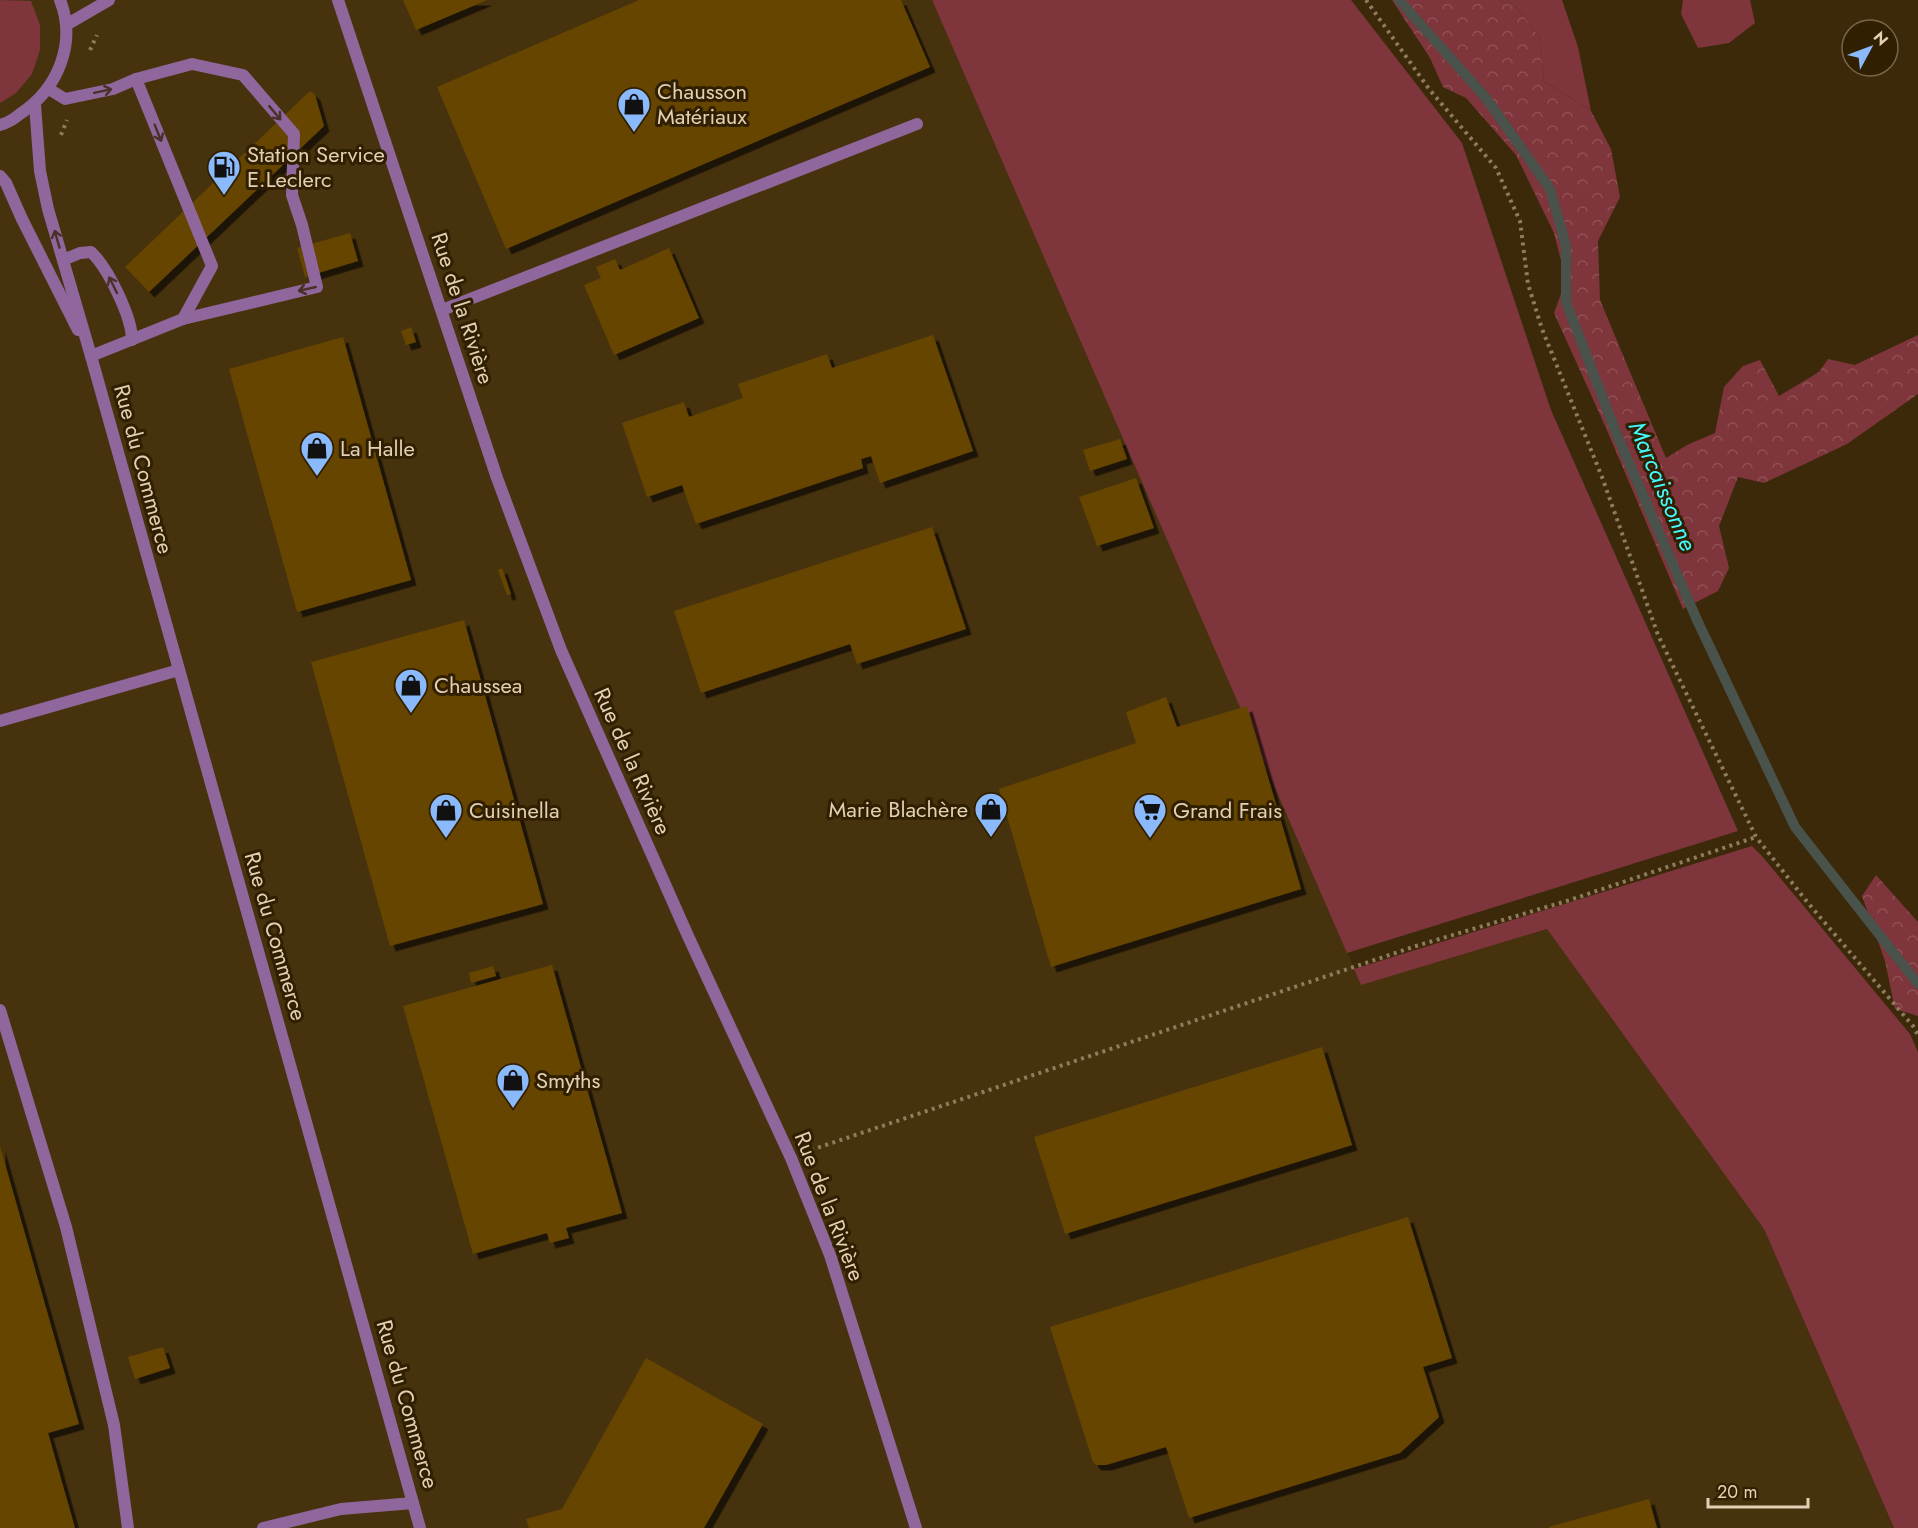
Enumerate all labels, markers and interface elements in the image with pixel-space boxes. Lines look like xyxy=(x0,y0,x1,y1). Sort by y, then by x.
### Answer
north arrow xyxy=(1840,18,1900,78)
text: N xyxy=(1868,26,1894,51)
place label: Chausson Matériaux xyxy=(657,75,747,132)
one-way arrow xyxy=(93,85,113,96)
shop icon: Chausson Matériaux xyxy=(616,86,652,133)
one-way arrow xyxy=(269,105,282,121)
one-way arrow xyxy=(154,123,165,142)
place label: Station Service E.Leclerc xyxy=(247,138,385,195)
fuel station icon: Station Service E.Leclerc xyxy=(206,149,242,196)
street label: Rue de la Rivière xyxy=(423,228,503,388)
one-way arrow xyxy=(51,230,62,249)
one-way arrow xyxy=(106,277,118,295)
one-way arrow xyxy=(297,284,316,296)
street label: Rue du Commerce xyxy=(106,381,182,557)
water label: Marcaissonne xyxy=(1620,416,1706,556)
shop icon: La Halle xyxy=(299,430,335,477)
place label: La Halle xyxy=(340,432,415,464)
shop icon: Chaussea xyxy=(393,667,429,714)
place label: Chaussea xyxy=(434,669,522,701)
street label: Rue de la Rivière xyxy=(586,682,680,840)
shop icon: Marie Blachère xyxy=(973,791,1009,838)
shop icon: Cuisinella xyxy=(428,792,464,839)
supermarket icon: Grand Frais xyxy=(1132,792,1168,839)
place label: Marie Blachère xyxy=(829,793,968,825)
place label: Cuisinella xyxy=(469,794,560,826)
place label: Grand Frais xyxy=(1173,794,1282,826)
street label: Rue du Commerce xyxy=(237,848,315,1024)
shop icon: Smyths xyxy=(495,1062,531,1109)
place label: Smyths xyxy=(536,1064,601,1096)
street label: Rue de la Rivière xyxy=(787,1127,873,1285)
street label: Rue du Commerce xyxy=(369,1316,447,1492)
scale bar xyxy=(1708,1471,1808,1509)
text: 20 m xyxy=(1717,1479,1757,1505)

